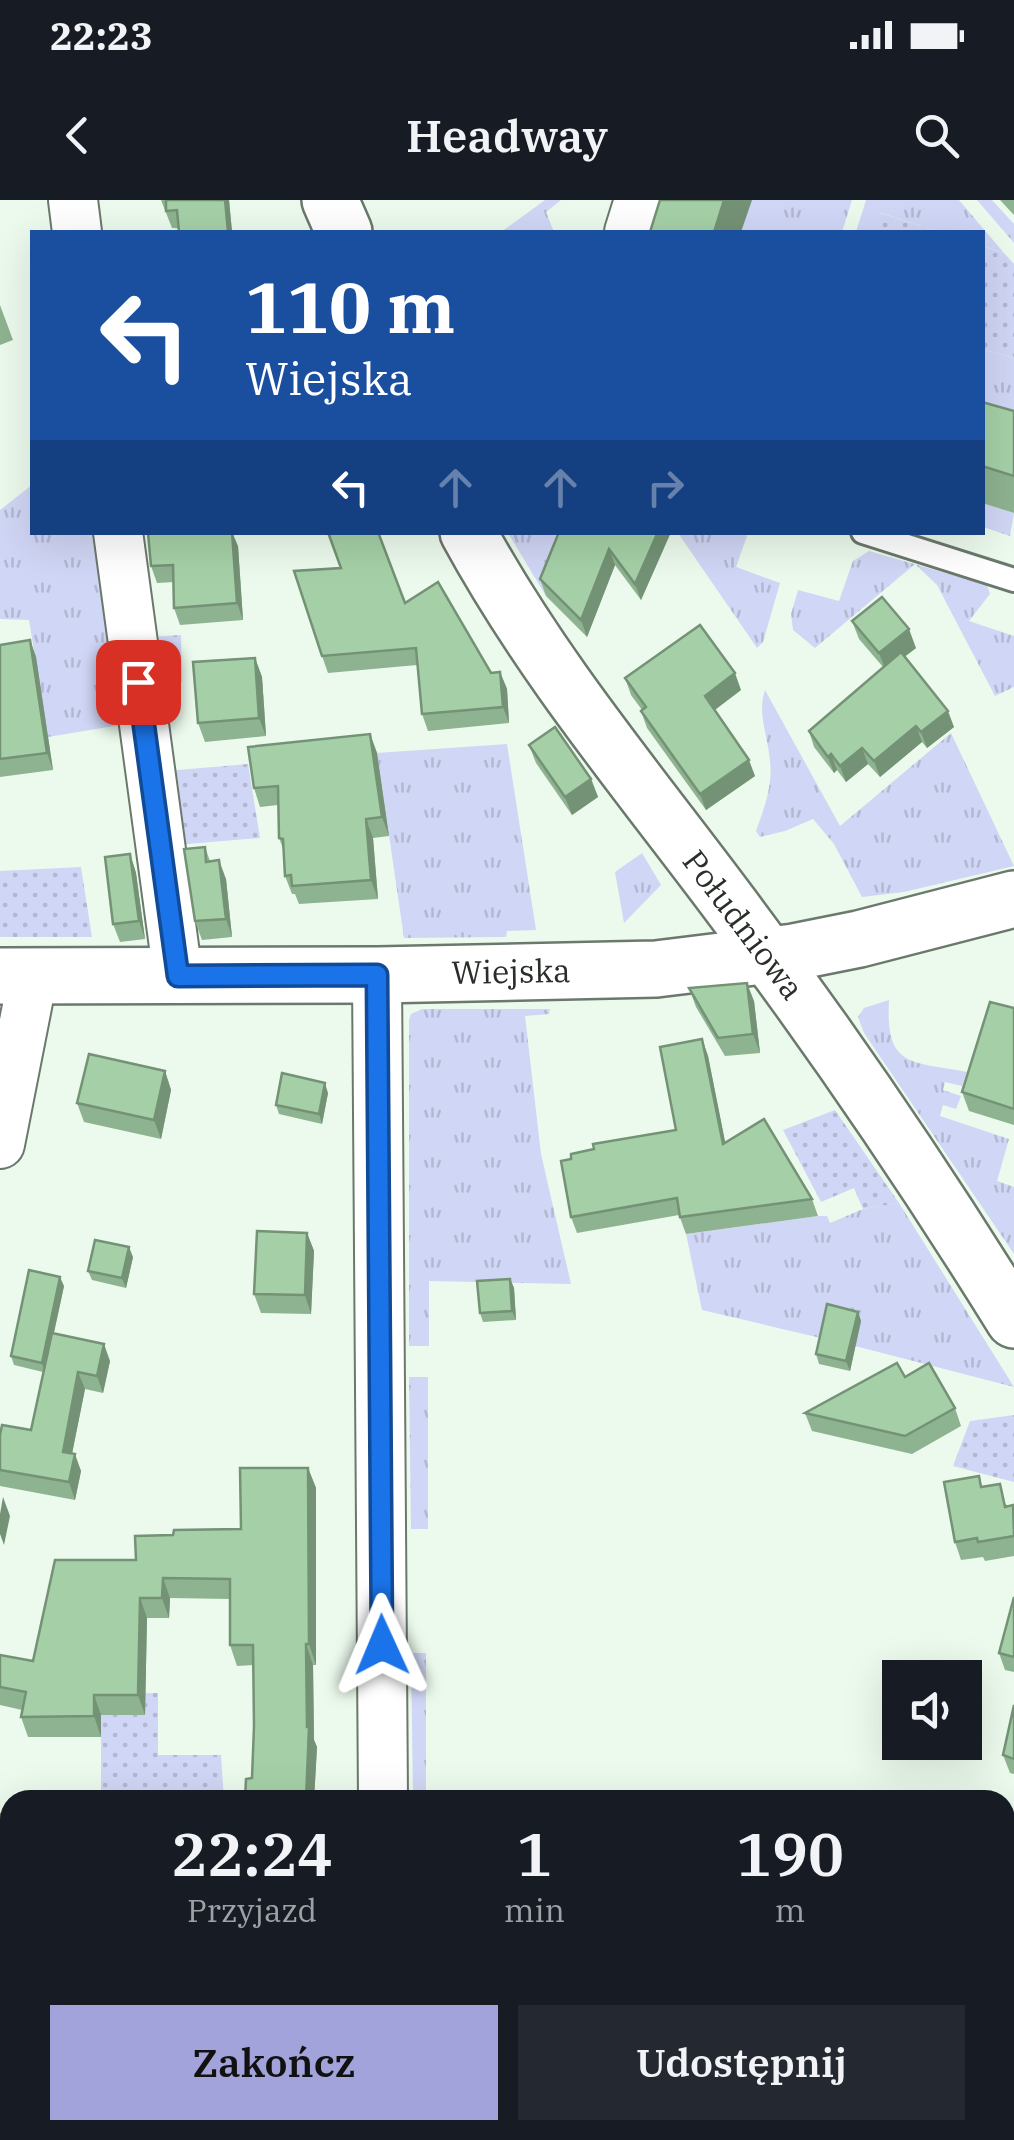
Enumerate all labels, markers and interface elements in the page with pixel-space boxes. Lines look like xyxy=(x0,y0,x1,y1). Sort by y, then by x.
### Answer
text: 22:23 xyxy=(50,11,153,60)
text: Headway xyxy=(406,106,608,164)
icon: back xyxy=(50,108,105,163)
icon: search xyxy=(909,108,964,163)
text: 110 m xyxy=(245,261,455,352)
icon: left xyxy=(80,270,210,400)
text: Wiejska xyxy=(245,349,413,407)
icon: left xyxy=(323,460,378,515)
icon: ahead xyxy=(428,460,483,515)
icon: ahead xyxy=(533,460,588,515)
icon: right xyxy=(638,460,693,515)
pin xyxy=(96,640,181,725)
icon: arrive xyxy=(111,655,166,710)
street label: Południowa xyxy=(674,841,814,1008)
street label: Wiejska xyxy=(451,949,571,993)
position arrow xyxy=(330,1593,434,1697)
map controls xyxy=(882,1660,982,1760)
button: sound xyxy=(882,1660,982,1760)
text: 22:24 xyxy=(171,1814,333,1893)
text: 1 xyxy=(516,1814,552,1893)
text: 190 xyxy=(736,1814,844,1893)
text: Przyjazd xyxy=(187,1889,317,1931)
text: min xyxy=(504,1889,565,1931)
text: m xyxy=(775,1889,805,1931)
button: Zakończ xyxy=(50,2005,498,2120)
button: Udostępnij xyxy=(518,2005,965,2120)

